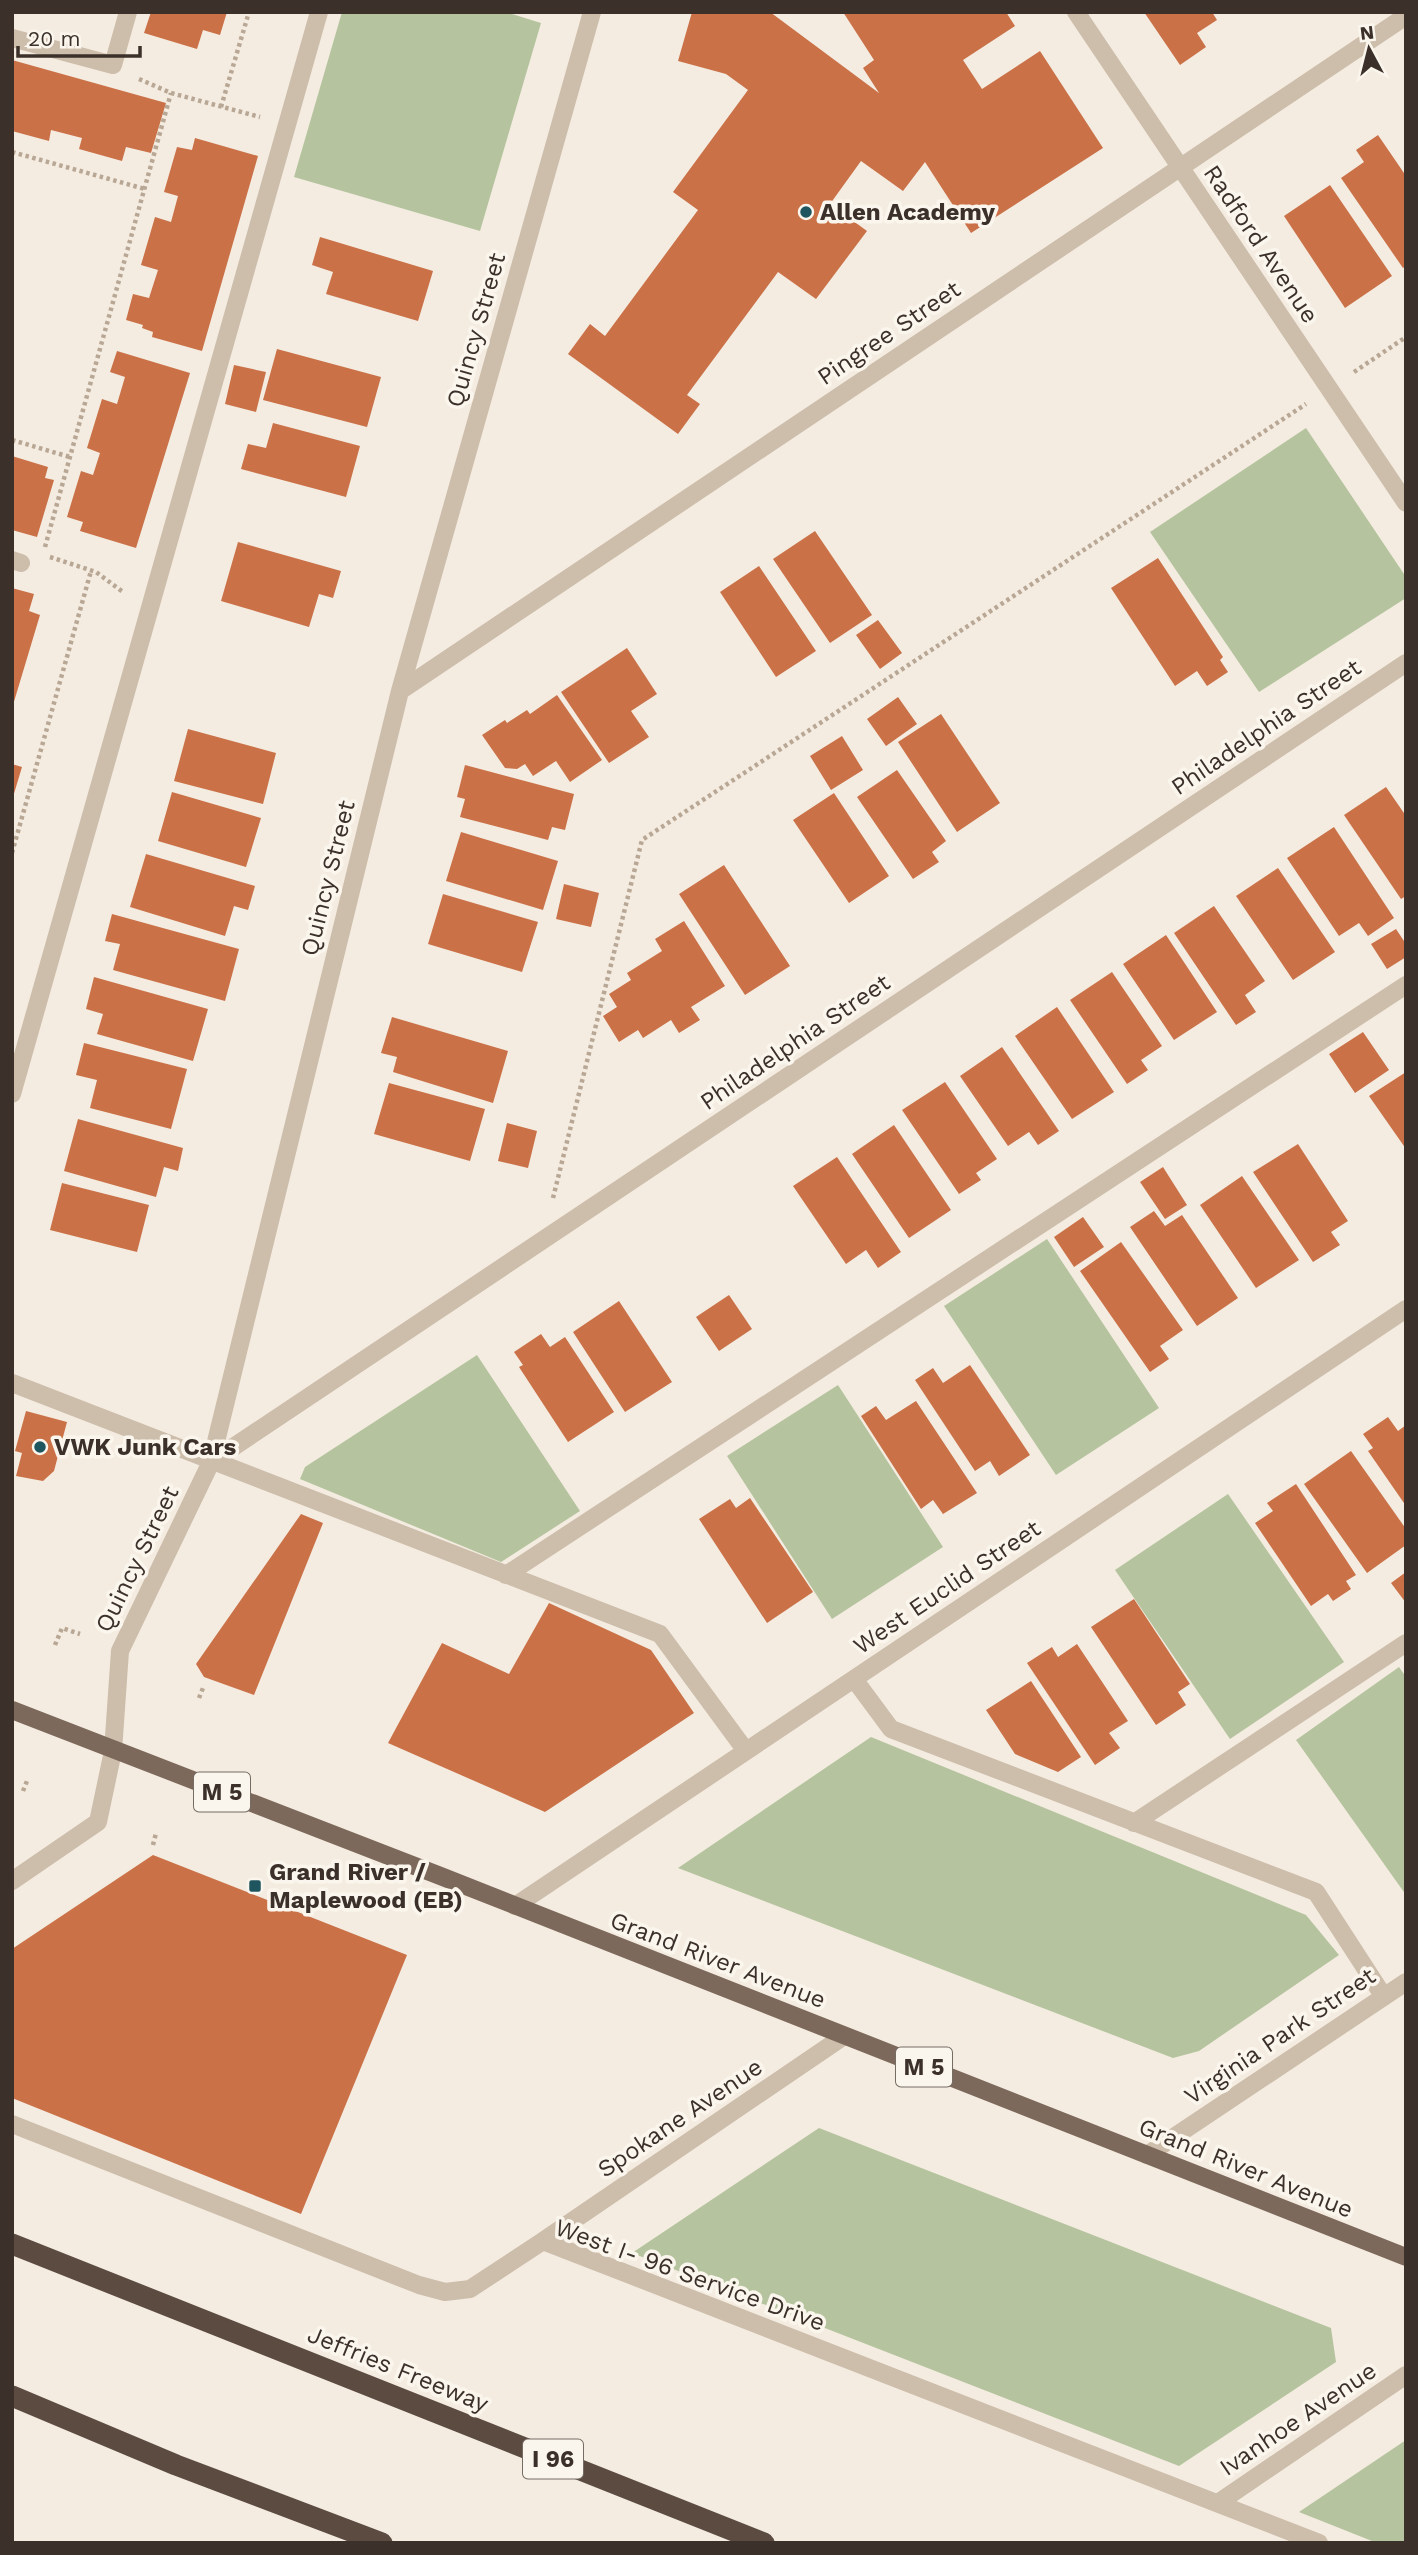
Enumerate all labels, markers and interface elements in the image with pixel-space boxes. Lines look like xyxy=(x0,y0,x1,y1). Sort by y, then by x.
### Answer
scale bar xyxy=(18,14,140,58)
north arrow xyxy=(1334,14,1404,84)
text: N xyxy=(1359,20,1375,45)
text: 20 m xyxy=(28,26,80,51)
street label: Radford Avenue xyxy=(1198,160,1324,328)
place label: Allen Academy xyxy=(820,198,995,226)
marker: Allen Academy xyxy=(798,204,814,220)
street label: Quincy Street xyxy=(441,250,511,410)
street label: Pingree Street xyxy=(812,275,966,391)
street label: Philadelphia Street xyxy=(1166,653,1366,801)
street label: Quincy Street xyxy=(295,797,361,959)
street label: Philadelphia Street xyxy=(695,968,895,1116)
place label: VWK Junk Cars xyxy=(54,1433,237,1461)
marker: VWK Junk Cars xyxy=(32,1439,48,1455)
street label: Quincy Street xyxy=(90,1481,184,1637)
street label: West Euclid Street xyxy=(848,1514,1046,1660)
road number: M 5 xyxy=(194,1772,250,1812)
place label: Grand River / Maplewood (EB) xyxy=(269,1858,463,1914)
marker: Grand River / Maplewood (EB) xyxy=(247,1878,263,1894)
street label: Grand River Avenue xyxy=(606,1906,830,2014)
street label: Virginia Park Street xyxy=(1179,1962,1381,2110)
road number: M 5 xyxy=(896,2048,952,2086)
street label: Spokane Avenue xyxy=(592,2053,768,2183)
street label: Grand River Avenue xyxy=(1135,2112,1357,2224)
street label: West I- 96 Service Drive xyxy=(551,2213,829,2337)
street label: Jeffries Freeway xyxy=(304,2320,493,2418)
street label: Ivanhoe Avenue xyxy=(1214,2356,1382,2482)
road number: I 96 xyxy=(523,2440,583,2478)

